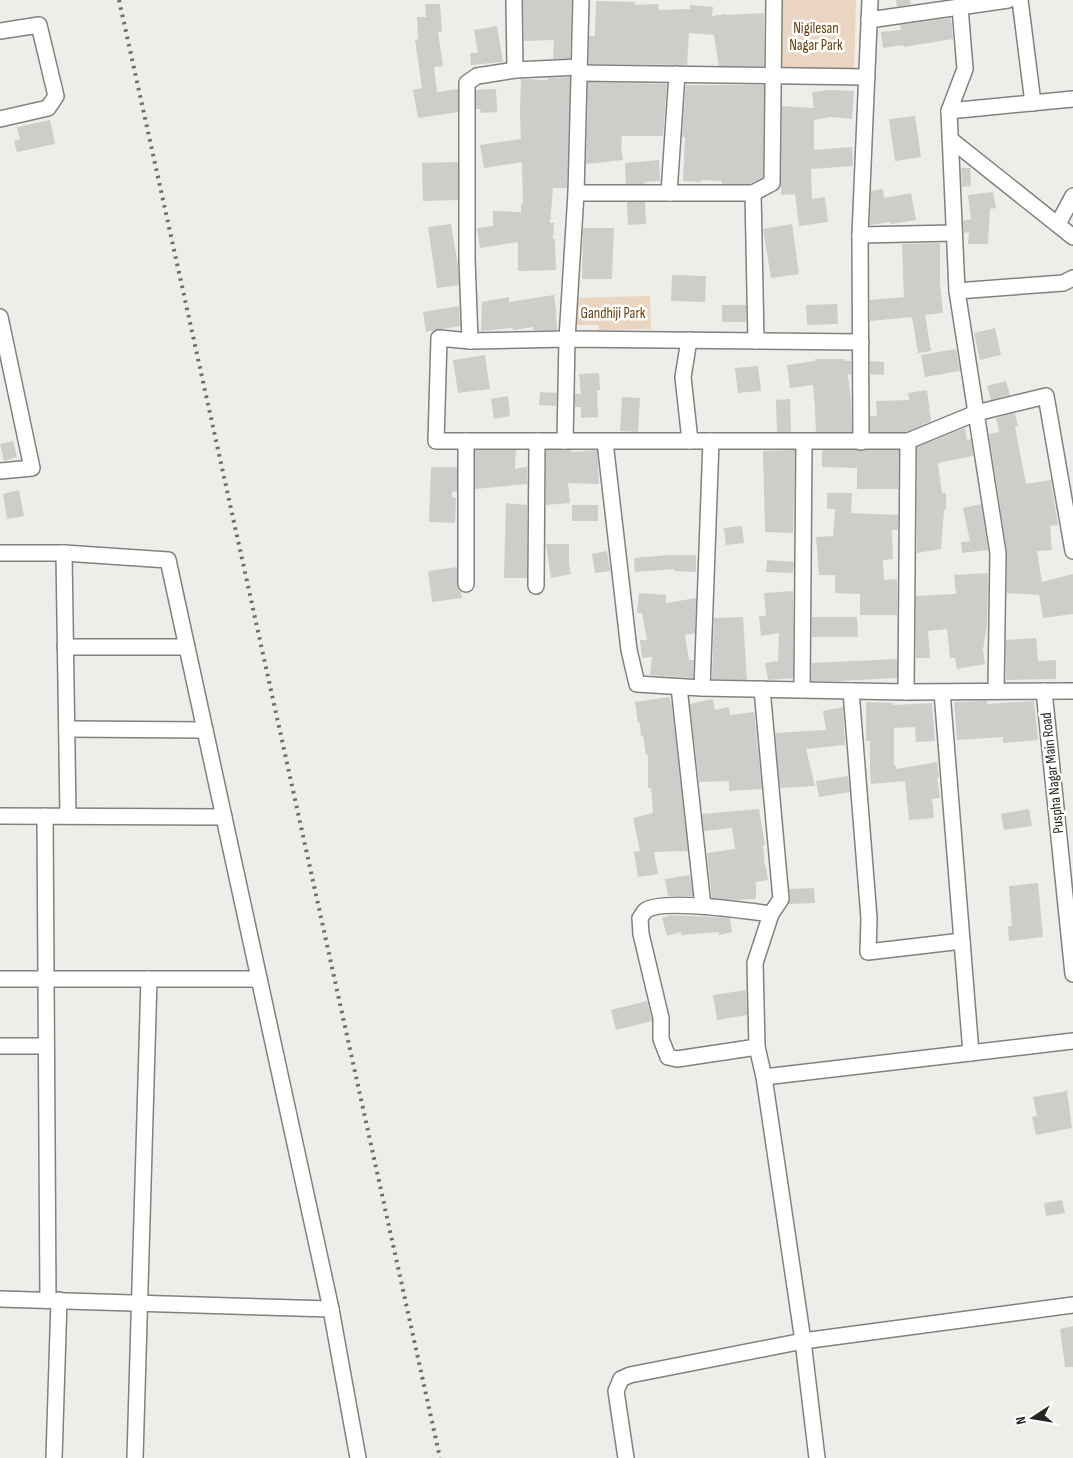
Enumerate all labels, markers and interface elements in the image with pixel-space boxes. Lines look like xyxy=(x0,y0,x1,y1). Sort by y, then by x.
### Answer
park label: Nigilesan Nagar Park xyxy=(789,19,843,55)
park label: Gandhiji Park xyxy=(581,304,646,323)
street label: Puspha Nagar Main Road xyxy=(1037,711,1068,834)
north arrow xyxy=(1008,1393,1058,1443)
text: N xyxy=(1012,1415,1030,1426)

